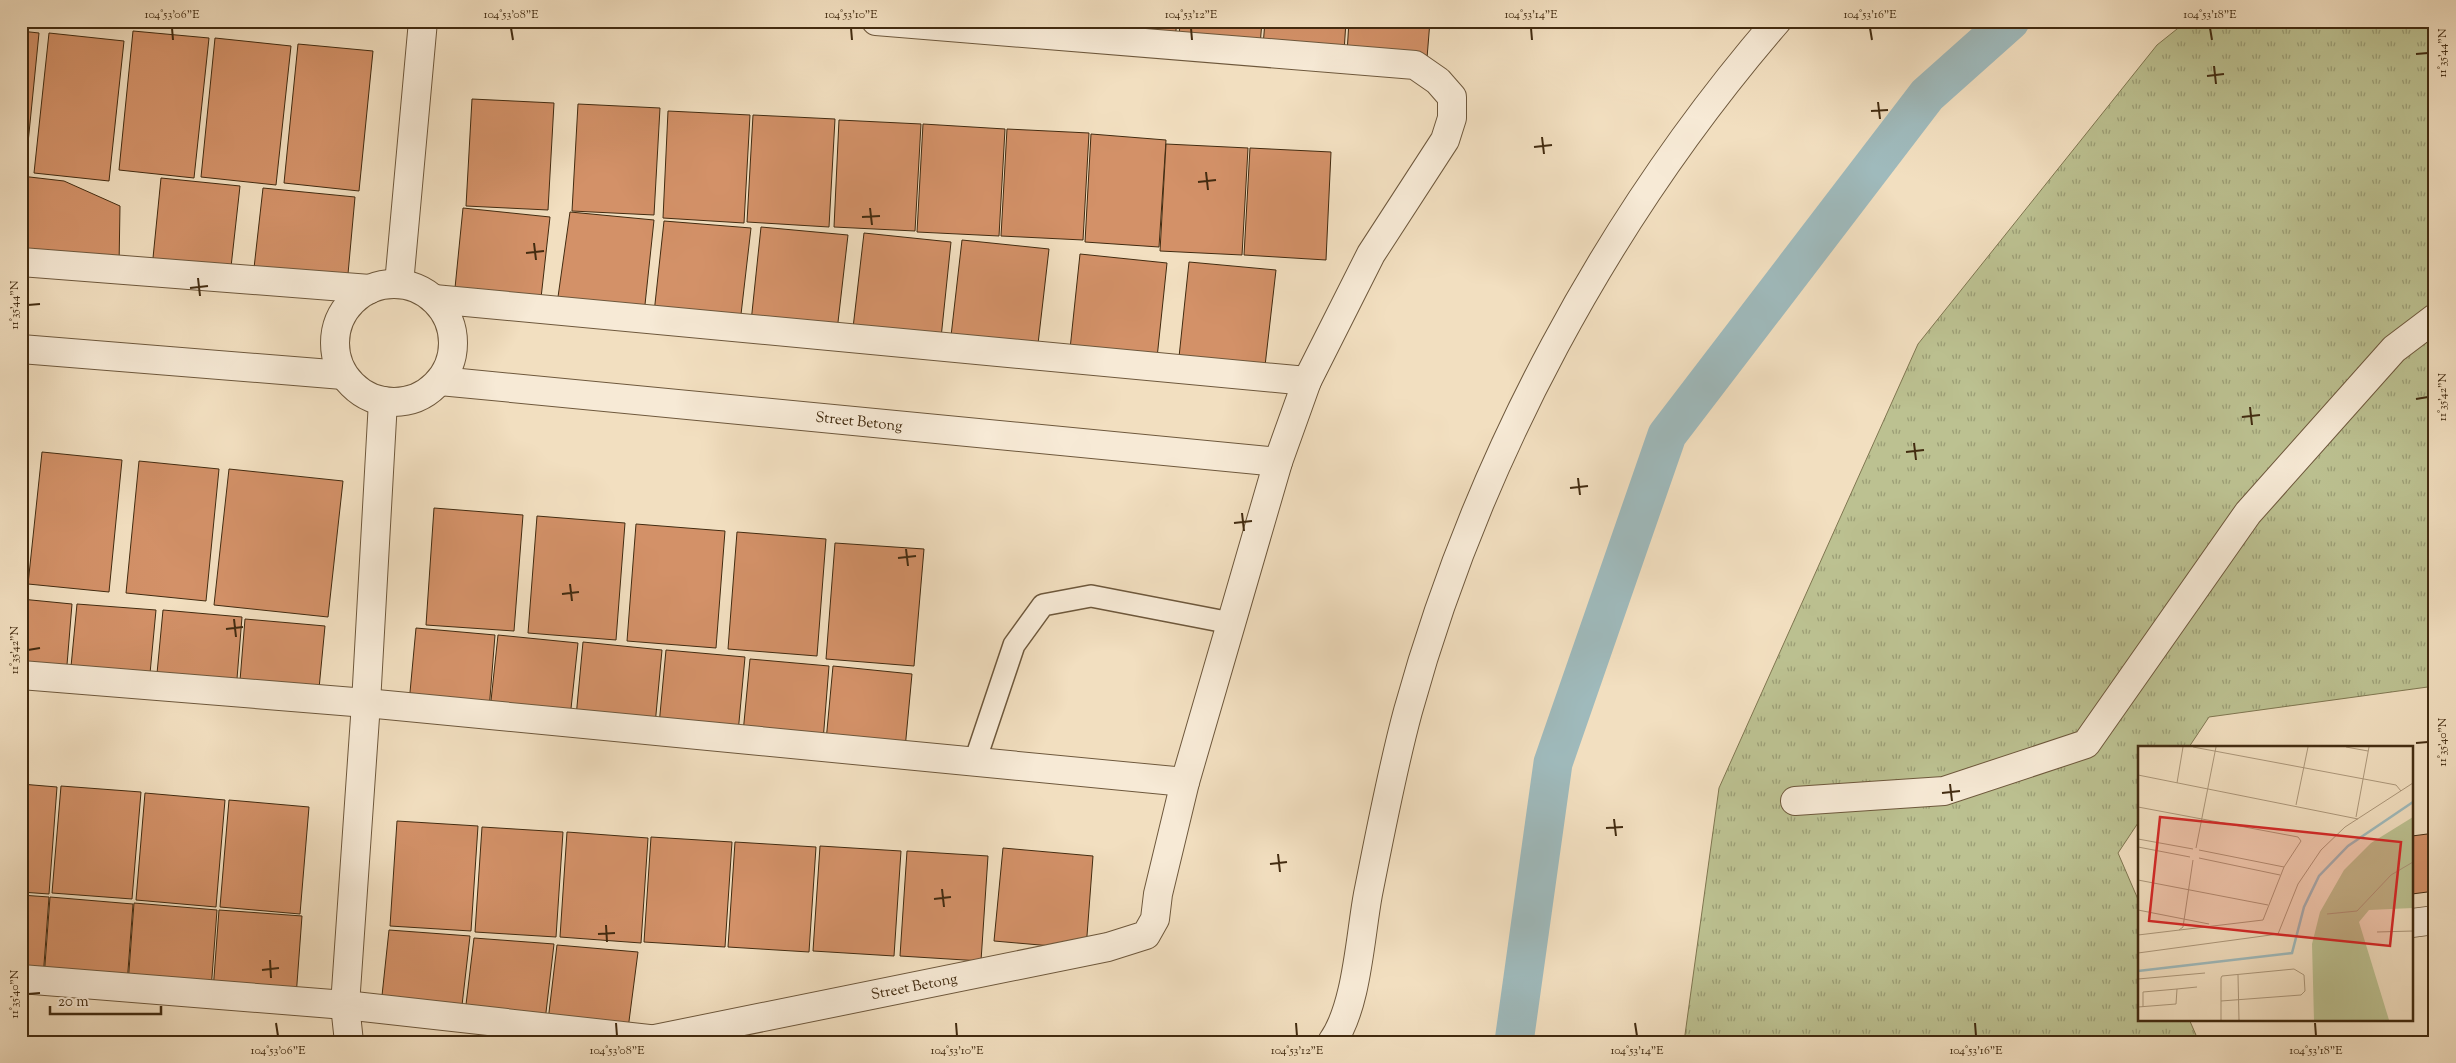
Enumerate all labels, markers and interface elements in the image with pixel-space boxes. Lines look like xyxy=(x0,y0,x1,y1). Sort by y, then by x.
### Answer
text: 104°53'06"E xyxy=(145,6,200,24)
text: 104°53'08"E xyxy=(484,6,539,24)
text: 104°53'10"E xyxy=(824,6,878,24)
text: 104°53'12"E xyxy=(1165,6,1218,24)
text: 104°53'14"E xyxy=(1504,6,1558,24)
text: 104°53'16"E xyxy=(1843,6,1897,24)
text: 104°53'18"E xyxy=(2183,6,2237,24)
text: 11°35'44"N xyxy=(2434,28,2452,77)
text: 11°35'44"N xyxy=(6,280,24,329)
text: 11°35'42"N xyxy=(2434,372,2452,421)
street label: Street Betong xyxy=(814,407,904,438)
text: 11°35'42"N xyxy=(6,625,24,674)
text: 11°35'40"N xyxy=(2434,717,2452,766)
inset map xyxy=(2138,746,2414,1020)
text: 11°35'40"N xyxy=(6,969,24,1018)
street label: Street Betong xyxy=(869,969,959,1006)
scale bar xyxy=(50,983,161,1015)
text: 20 m xyxy=(58,992,89,1013)
text: 104°53'06"E xyxy=(251,1042,306,1060)
text: 104°53'08"E xyxy=(590,1042,645,1060)
text: 104°53'10"E xyxy=(930,1042,984,1060)
text: 104°53'12"E xyxy=(1271,1042,1324,1060)
text: 104°53'14"E xyxy=(1610,1042,1664,1060)
text: 104°53'16"E xyxy=(1949,1042,2003,1060)
text: 104°53'18"E xyxy=(2289,1042,2343,1060)

